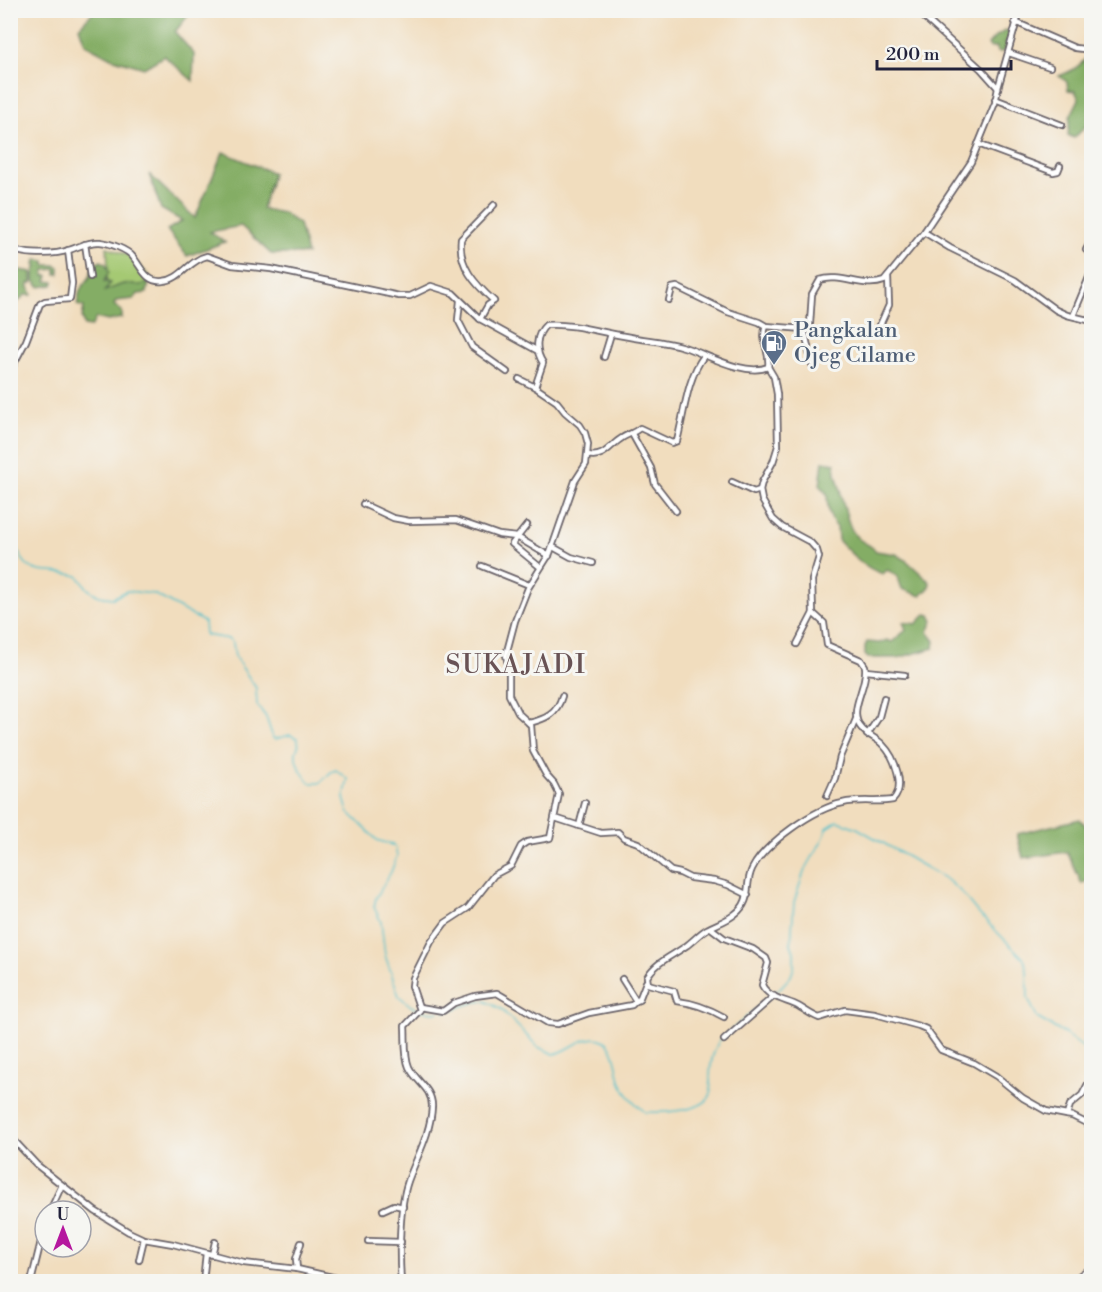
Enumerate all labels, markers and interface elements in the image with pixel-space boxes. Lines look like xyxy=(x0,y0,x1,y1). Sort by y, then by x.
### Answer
scale bar xyxy=(877,33,1010,71)
text: 200 m xyxy=(886,43,940,66)
place label: Pangkalan Ojeg Cilame xyxy=(794,317,916,369)
fuel station icon: Pangkalan Ojeg Cilame xyxy=(759,328,789,366)
district label: SUKAJADI xyxy=(446,649,586,681)
north arrow xyxy=(33,1199,93,1259)
text: U xyxy=(57,1205,70,1225)

